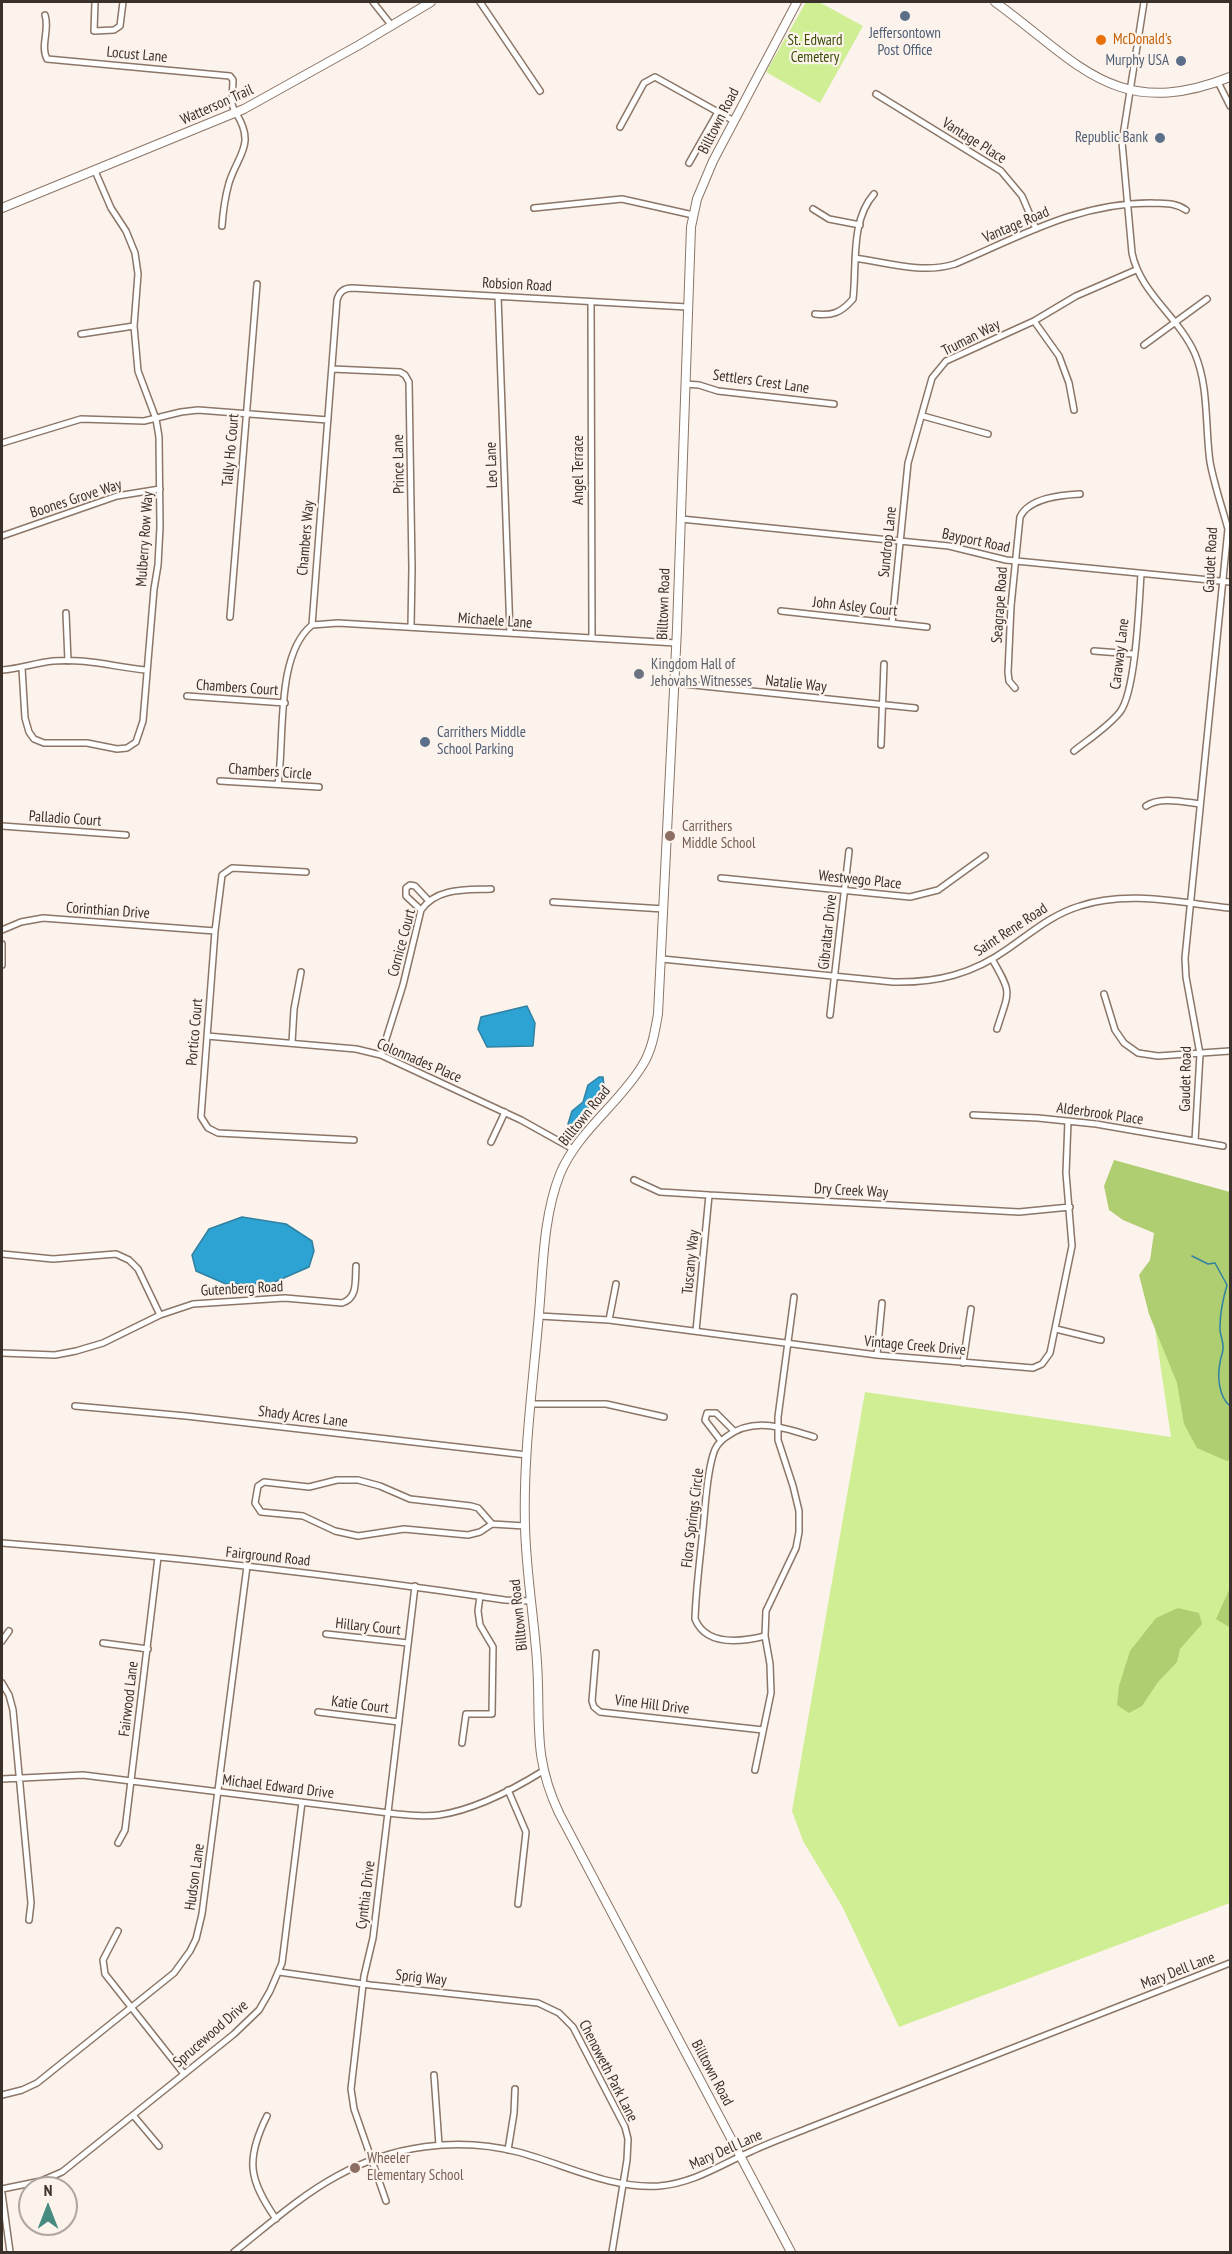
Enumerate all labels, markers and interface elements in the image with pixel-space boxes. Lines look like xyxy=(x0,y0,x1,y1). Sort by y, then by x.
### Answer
marker: Jeffersontown Post Office xyxy=(898,9,912,23)
place label: Jeffersontown Post Office xyxy=(869,25,941,60)
place label: McDonald's xyxy=(1113,31,1172,49)
park label: St. Edward Cemetery xyxy=(788,32,842,67)
marker: McDonald's xyxy=(1094,33,1108,47)
street label: Locust Lane xyxy=(106,43,168,67)
place label: Murphy USA xyxy=(1106,52,1169,70)
marker: Murphy USA xyxy=(1174,54,1188,68)
street label: Watterson Trail xyxy=(178,81,256,129)
street label: Billtown Road xyxy=(695,85,743,157)
street label: Vantage Place xyxy=(939,114,1009,168)
place label: Republic Bank xyxy=(1075,129,1148,147)
marker: Republic Bank xyxy=(1153,131,1167,145)
street label: Vantage Road xyxy=(980,203,1052,247)
street label: Robsion Road xyxy=(482,274,552,296)
street label: Truman Way xyxy=(939,316,1003,360)
street label: Settlers Crest Lane xyxy=(712,366,810,398)
street label: Tally Ho Court xyxy=(219,413,243,487)
street label: Prince Lane xyxy=(389,434,409,494)
street label: Angel Terrace xyxy=(570,435,588,505)
street label: Leo Lane xyxy=(482,442,502,488)
street label: Boones Grove Way xyxy=(28,476,124,522)
street label: Mulberry Row Way xyxy=(133,491,157,587)
street label: Chambers Way xyxy=(294,500,318,576)
street label: Sundrop Lane xyxy=(875,506,901,578)
street label: Bayport Road xyxy=(940,525,1012,557)
street label: Gaudet Road xyxy=(1200,527,1222,593)
street label: Seagrape Road xyxy=(988,566,1012,644)
street label: Billtown Road xyxy=(654,568,674,640)
street label: John Asley Court xyxy=(812,594,898,620)
street label: Michaele Lane xyxy=(457,609,533,633)
street label: Caraway Lane xyxy=(1107,618,1133,690)
place label: Kingdom Hall of Jehovahs Witnesses xyxy=(651,656,752,691)
marker: Kingdom Hall of Jehovahs Witnesses xyxy=(632,667,646,681)
street label: Natalie Way xyxy=(764,672,828,696)
street label: Chambers Court xyxy=(195,676,279,700)
place label: Carrithers Middle School Parking xyxy=(437,724,526,759)
marker: Carrithers Middle School Parking xyxy=(418,735,432,749)
street label: Chambers Circle xyxy=(228,760,312,784)
street label: Palladio Court xyxy=(28,807,102,831)
place label: Carrithers Middle School xyxy=(682,818,755,853)
marker: Carrithers Middle School xyxy=(663,829,677,843)
street label: Westwego Place xyxy=(818,867,902,893)
street label: Gibraltar Drive xyxy=(815,894,841,970)
street label: Corinthian Drive xyxy=(66,899,150,923)
street label: Saint Rene Road xyxy=(971,900,1051,960)
street label: Cornice Court xyxy=(384,907,420,979)
street label: Portico Court xyxy=(183,998,207,1066)
street label: Colonnades Place xyxy=(374,1035,464,1087)
street label: Gaudet Road xyxy=(1176,1046,1196,1112)
street label: Billtown Road xyxy=(555,1082,615,1150)
street label: Alderbrook Place xyxy=(1055,1099,1145,1129)
street label: Dry Creek Way xyxy=(814,1180,888,1202)
street label: Tuscany Way xyxy=(679,1229,703,1295)
street label: Gutenberg Road xyxy=(200,1278,284,1300)
street label: Vintage Creek Drive xyxy=(863,1333,967,1359)
street label: Shady Acres Lane xyxy=(257,1403,349,1431)
street label: Flora Springs Circle xyxy=(678,1467,708,1569)
street label: Fairground Road xyxy=(225,1544,311,1570)
street label: Billtown Road xyxy=(506,1578,532,1652)
street label: Hillary Court xyxy=(335,1615,401,1639)
street label: Fairwood Lane xyxy=(115,1660,143,1738)
street label: Vine Hill Drive xyxy=(614,1692,690,1718)
street label: Katie Court xyxy=(330,1693,390,1717)
street label: Michael Edward Drive xyxy=(221,1771,335,1803)
street label: Hudson Lane xyxy=(181,1842,209,1912)
street label: Cynthia Drive xyxy=(353,1860,379,1930)
street label: Mary Dell Lane xyxy=(1139,1949,1217,1993)
street label: Sprig Way xyxy=(395,1966,447,1990)
street label: Sprucewood Drive xyxy=(170,1997,252,2071)
street label: Chenoweth Park Lane xyxy=(575,2017,641,2125)
street label: Billtown Road xyxy=(687,2037,737,2109)
street label: Mary Dell Lane xyxy=(687,2126,765,2174)
place label: Wheeler Elementary School xyxy=(367,2150,464,2185)
marker: Wheeler Elementary School xyxy=(348,2161,362,2175)
north arrow xyxy=(18,2176,78,2236)
text: N xyxy=(44,2180,52,2200)

